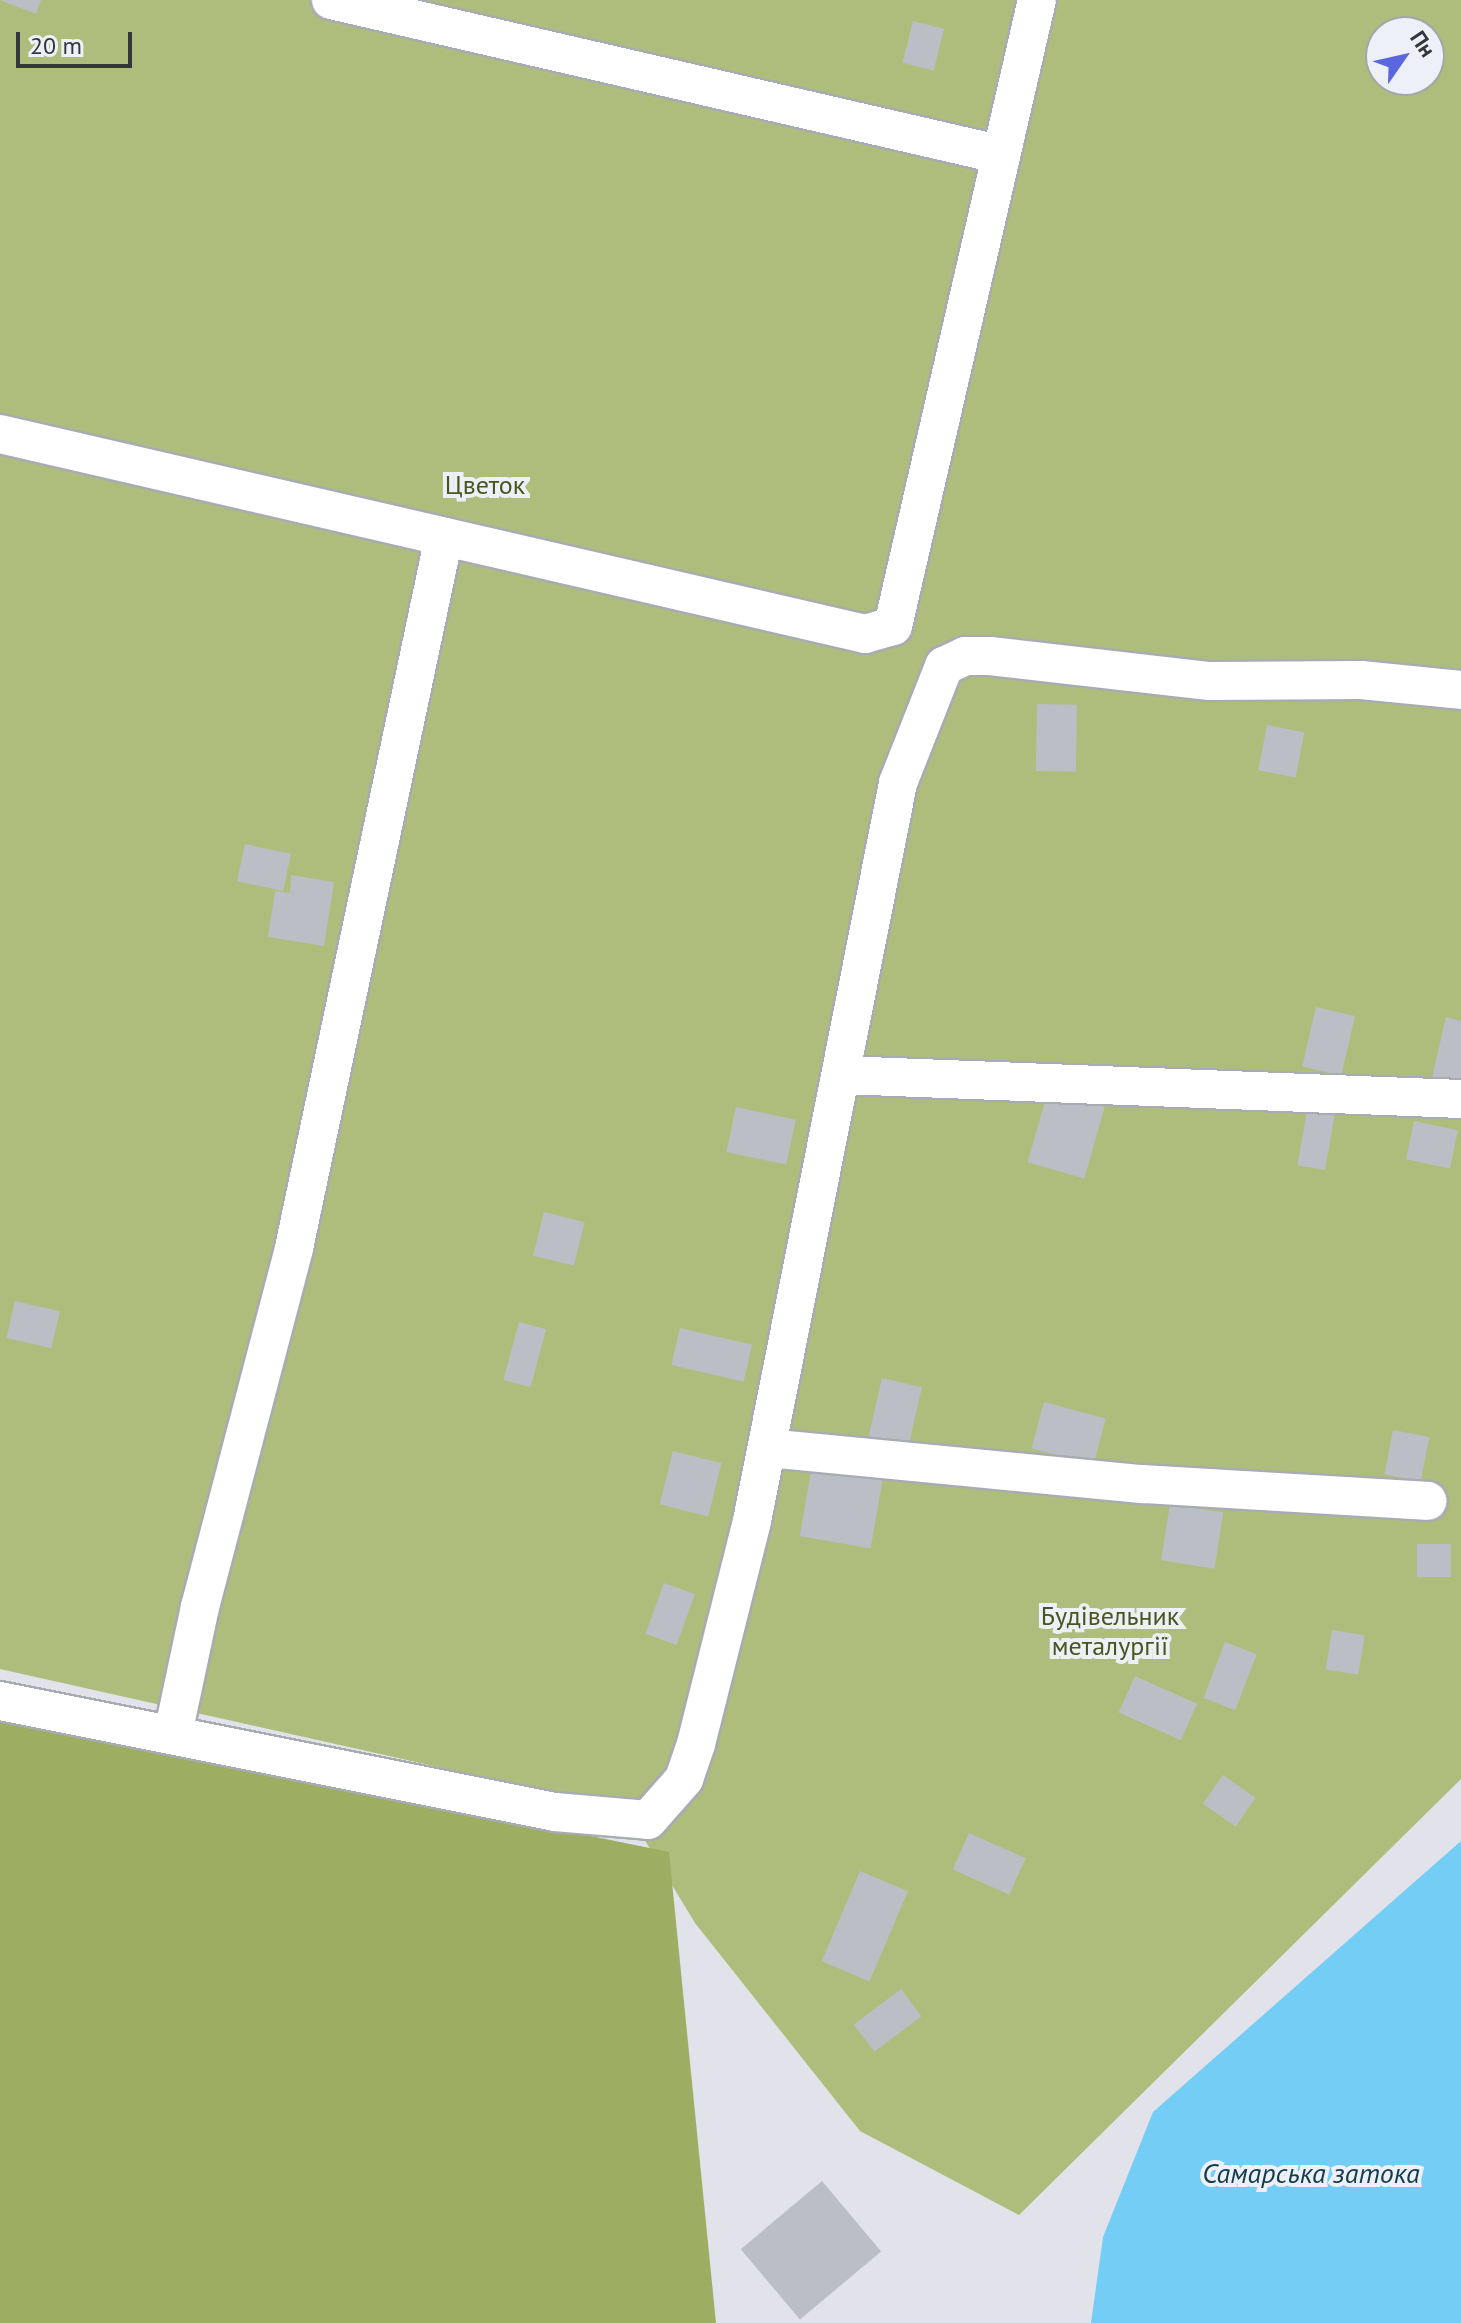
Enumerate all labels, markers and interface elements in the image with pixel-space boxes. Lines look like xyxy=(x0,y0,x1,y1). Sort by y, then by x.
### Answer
scale bar xyxy=(20,16,136,66)
north arrow xyxy=(1365,16,1445,96)
text: Пн xyxy=(1404,25,1442,62)
text: 20 m xyxy=(30,30,82,61)
park label: Цветок xyxy=(445,469,525,501)
park label: Будівельник металургії xyxy=(1041,1600,1179,1662)
water label: Самарська затока xyxy=(1202,2156,1420,2190)

